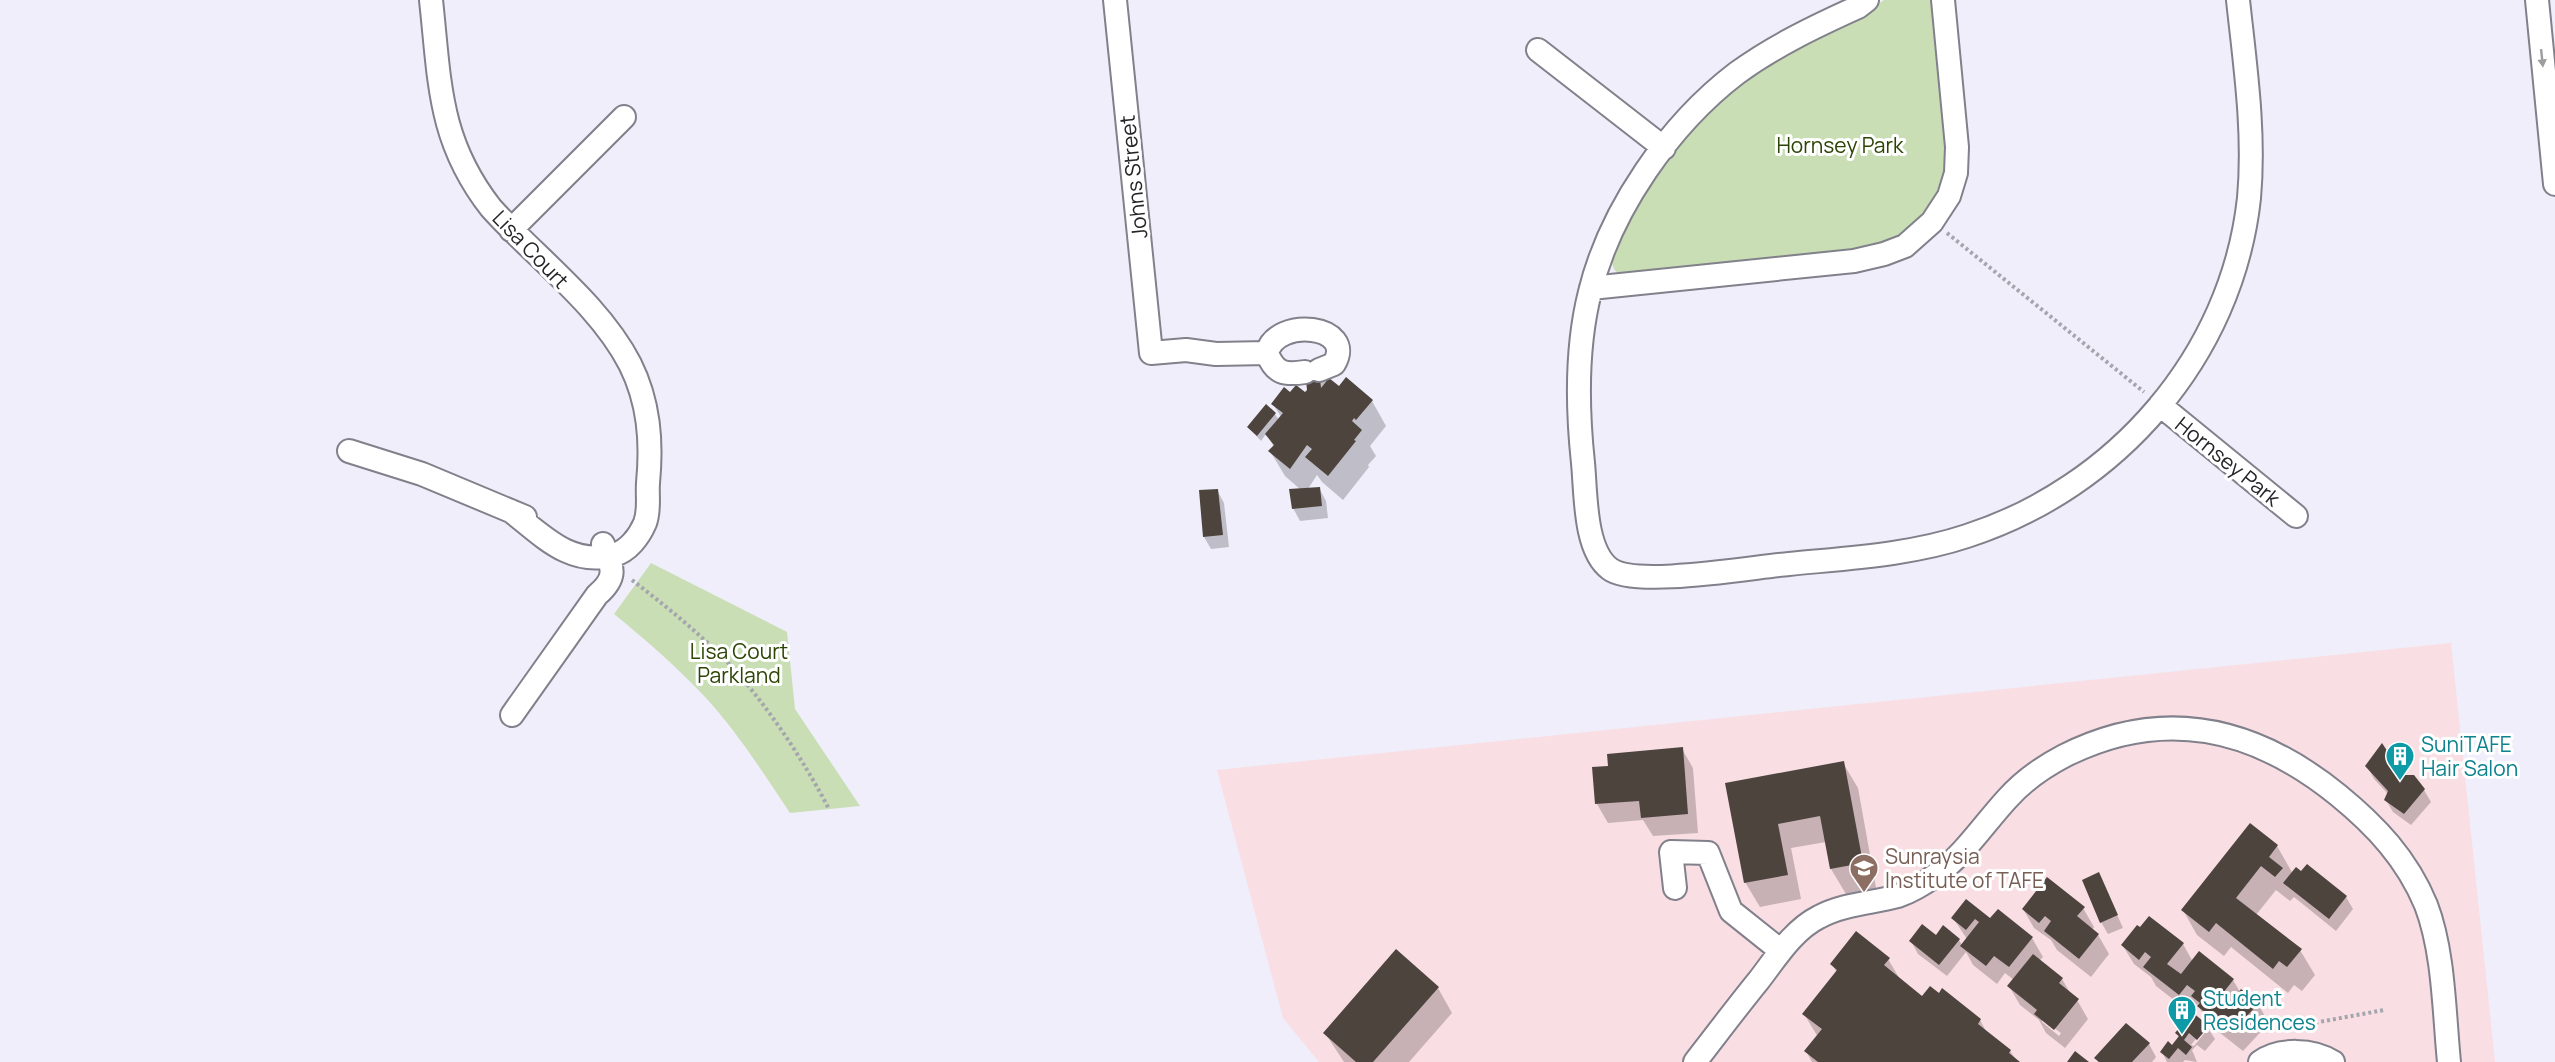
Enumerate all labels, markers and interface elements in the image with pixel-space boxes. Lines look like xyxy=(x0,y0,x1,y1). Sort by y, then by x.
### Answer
one-way arrow xyxy=(2537,49,2547,68)
street label: Johns Street xyxy=(1113,114,1153,240)
park label: Hornsey Park xyxy=(1776,131,1904,159)
street label: Lisa Court xyxy=(487,204,575,294)
street label: Hornsey Park xyxy=(2170,410,2287,512)
park label: Lisa Court Parkland xyxy=(690,637,788,689)
place label: SuniTAFE Hair Salon xyxy=(2421,730,2518,782)
building icon: SuniTAFE Hair Salon xyxy=(2384,740,2416,782)
place label: Sunraysia Institute of TAFE xyxy=(1885,842,2044,894)
school or university icon: Sunraysia Institute of TAFE xyxy=(1848,852,1880,894)
place label: Student Residences xyxy=(2203,984,2316,1036)
building icon: Student Residences xyxy=(2166,994,2198,1036)

